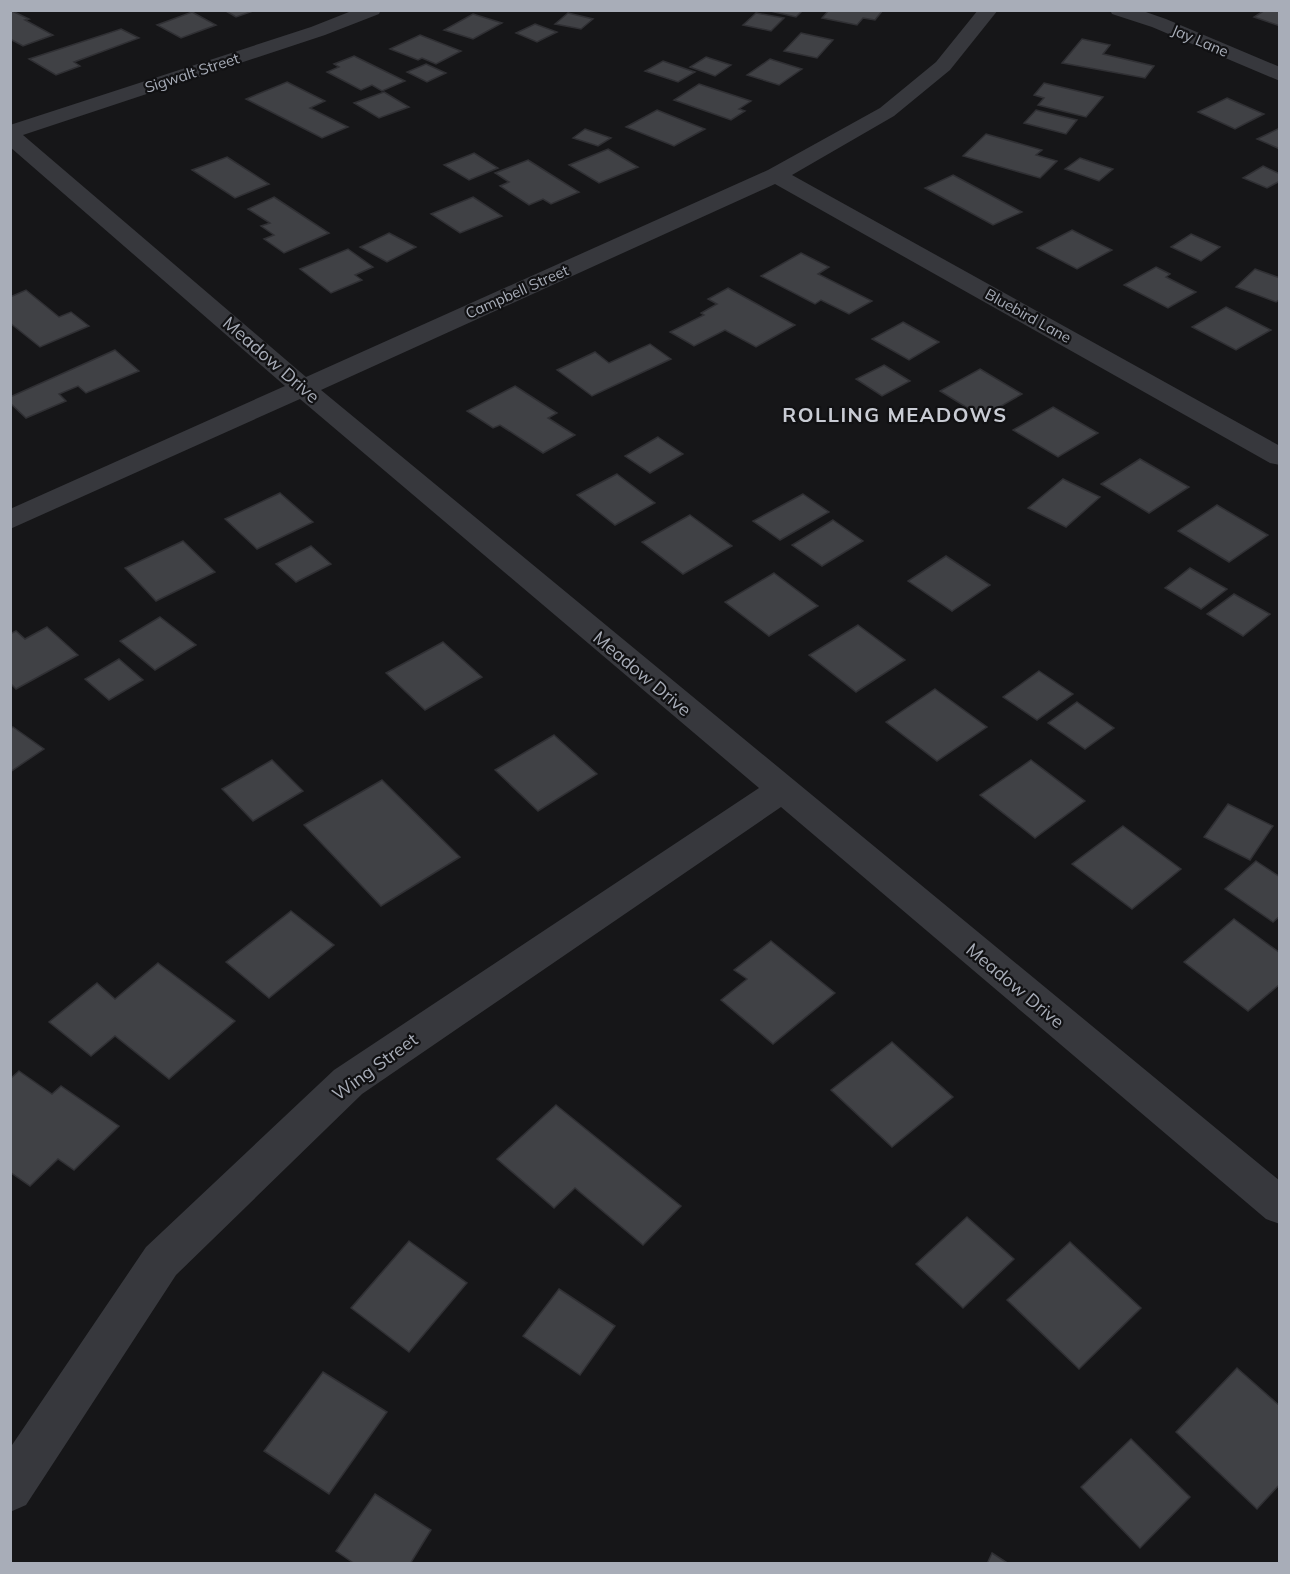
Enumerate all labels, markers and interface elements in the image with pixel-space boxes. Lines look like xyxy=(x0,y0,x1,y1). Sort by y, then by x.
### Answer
street label: Jay Lane xyxy=(1169,20,1231,61)
street label: Sigwalt Street xyxy=(142,48,241,97)
street label: Campbell Street xyxy=(462,260,571,323)
street label: Bluebird Lane xyxy=(982,284,1075,347)
street label: Meadow Drive xyxy=(218,311,324,408)
district label: ROLLING MEADOWS xyxy=(782,402,1008,427)
street label: Meadow Drive xyxy=(589,626,696,721)
street label: Meadow Drive xyxy=(962,938,1069,1033)
street label: Wing Street xyxy=(327,1028,422,1105)

